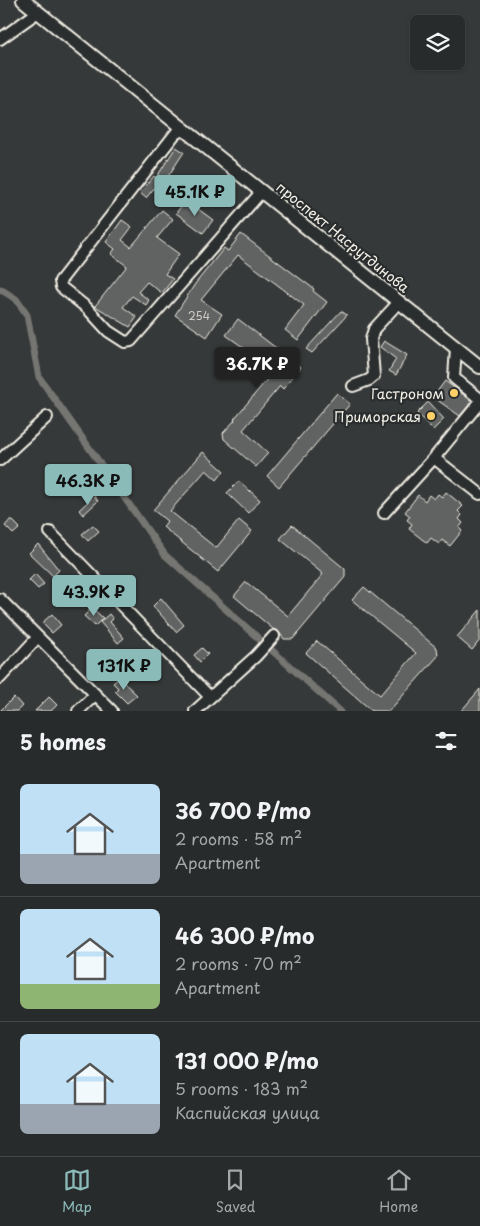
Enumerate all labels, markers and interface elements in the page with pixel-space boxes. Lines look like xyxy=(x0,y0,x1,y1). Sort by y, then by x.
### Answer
map controls xyxy=(410,15,465,70)
button: layers xyxy=(410,15,465,70)
pin: 45.1K ₽ xyxy=(149,174,241,217)
street label: проспект Насрутдинова xyxy=(272,177,414,298)
text: 45.1K ₽ xyxy=(165,179,225,203)
house number: 254 xyxy=(188,307,210,324)
pin: 36.7K ₽ xyxy=(211,346,303,389)
text: 36.7K ₽ xyxy=(226,351,288,375)
place label: Гастроном xyxy=(371,383,444,404)
marker: Гастроном xyxy=(448,387,460,399)
place label: Приморская xyxy=(334,406,421,427)
marker: Приморская xyxy=(425,410,437,422)
pin: 46.3K ₽ xyxy=(42,464,134,506)
text: 46.3K ₽ xyxy=(56,468,120,492)
pin: 43.9K ₽ xyxy=(48,574,140,617)
text: 43.9K ₽ xyxy=(63,579,125,603)
pin: 131K ₽ xyxy=(83,648,165,691)
text: 131K ₽ xyxy=(97,653,151,677)
text: 5 homes xyxy=(20,725,106,757)
icon: filters xyxy=(432,727,460,755)
text: 36 700 ₽/mo xyxy=(175,794,311,826)
icon: home xyxy=(60,804,120,864)
text: 2 rooms · 58 m² xyxy=(175,826,302,850)
text: Apartment xyxy=(175,850,260,874)
text: 46 300 ₽/mo xyxy=(175,919,314,951)
icon: home xyxy=(60,929,120,989)
text: 2 rooms · 70 m² xyxy=(175,951,302,975)
text: Apartment xyxy=(175,975,260,999)
text: 131 000 ₽/mo xyxy=(175,1044,319,1076)
icon: home xyxy=(60,1054,120,1114)
text: 5 rooms · 183 m² xyxy=(175,1076,308,1100)
text: Каспийская улица xyxy=(175,1100,320,1124)
tab: Map xyxy=(62,1166,92,1217)
tab: Saved xyxy=(216,1166,255,1217)
tab: Home xyxy=(379,1166,418,1217)

